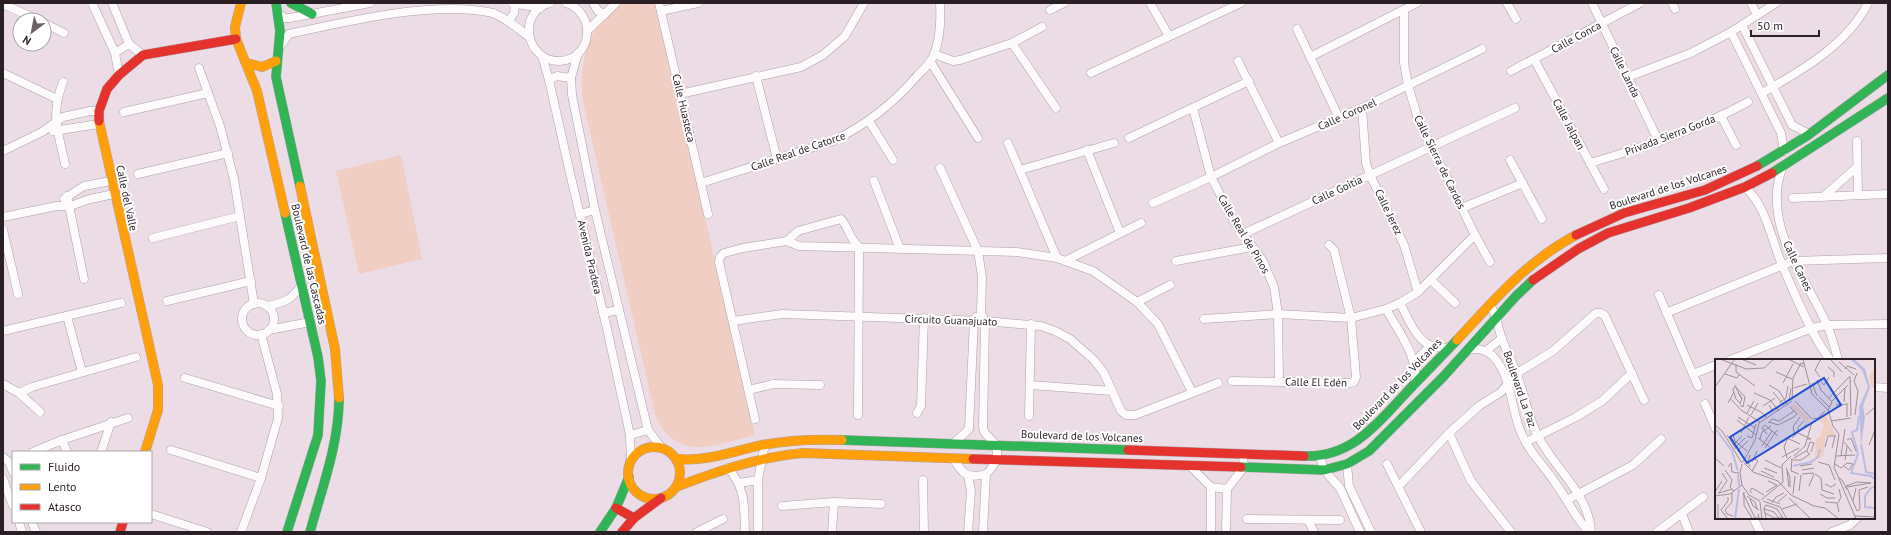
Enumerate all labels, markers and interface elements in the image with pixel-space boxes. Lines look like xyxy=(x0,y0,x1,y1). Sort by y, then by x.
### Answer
north arrow xyxy=(12,12,52,52)
scale bar xyxy=(1751,12,1819,38)
street label: Calle Conca xyxy=(1549,18,1603,56)
text: 50 m xyxy=(1757,18,1783,33)
text: N xyxy=(20,33,33,48)
street label: Calle Landa xyxy=(1607,44,1643,100)
street label: Calle Huasteca xyxy=(669,73,699,143)
street label: Calle Coronel xyxy=(1315,95,1379,133)
street label: Calle Jalpan xyxy=(1550,96,1588,152)
street label: Privada Sierra Gorda xyxy=(1623,111,1717,159)
street label: Calle Sierra de Cardos xyxy=(1411,113,1469,212)
street label: Calle Real de Catorce xyxy=(749,128,848,174)
street label: Boulevard de los Volcanes xyxy=(1608,161,1729,213)
street label: Calle del Valle xyxy=(113,164,141,233)
street label: Calle Goitia xyxy=(1309,172,1365,208)
street label: Calle Jerez xyxy=(1372,187,1406,237)
street label: Calle Real de Pinos xyxy=(1215,192,1273,276)
street label: Boulevard de las Cascadas xyxy=(288,202,330,326)
street label: Avenida Pradera xyxy=(575,219,605,295)
street label: Calle Canes xyxy=(1780,238,1816,294)
street label: Circuito Guanajuato xyxy=(904,311,998,329)
street label: Boulevard de los Volcanes xyxy=(1349,335,1445,433)
street label: Boulevard La Paz xyxy=(1500,349,1540,429)
inset map xyxy=(1715,359,1875,519)
street label: Calle El Edén xyxy=(1285,374,1347,390)
street label: Boulevard de los Volcanes xyxy=(1021,427,1144,445)
legend xyxy=(12,451,152,523)
text: Fluido xyxy=(48,459,80,474)
text: Lento xyxy=(48,479,77,494)
text: Atasco xyxy=(48,499,81,514)

